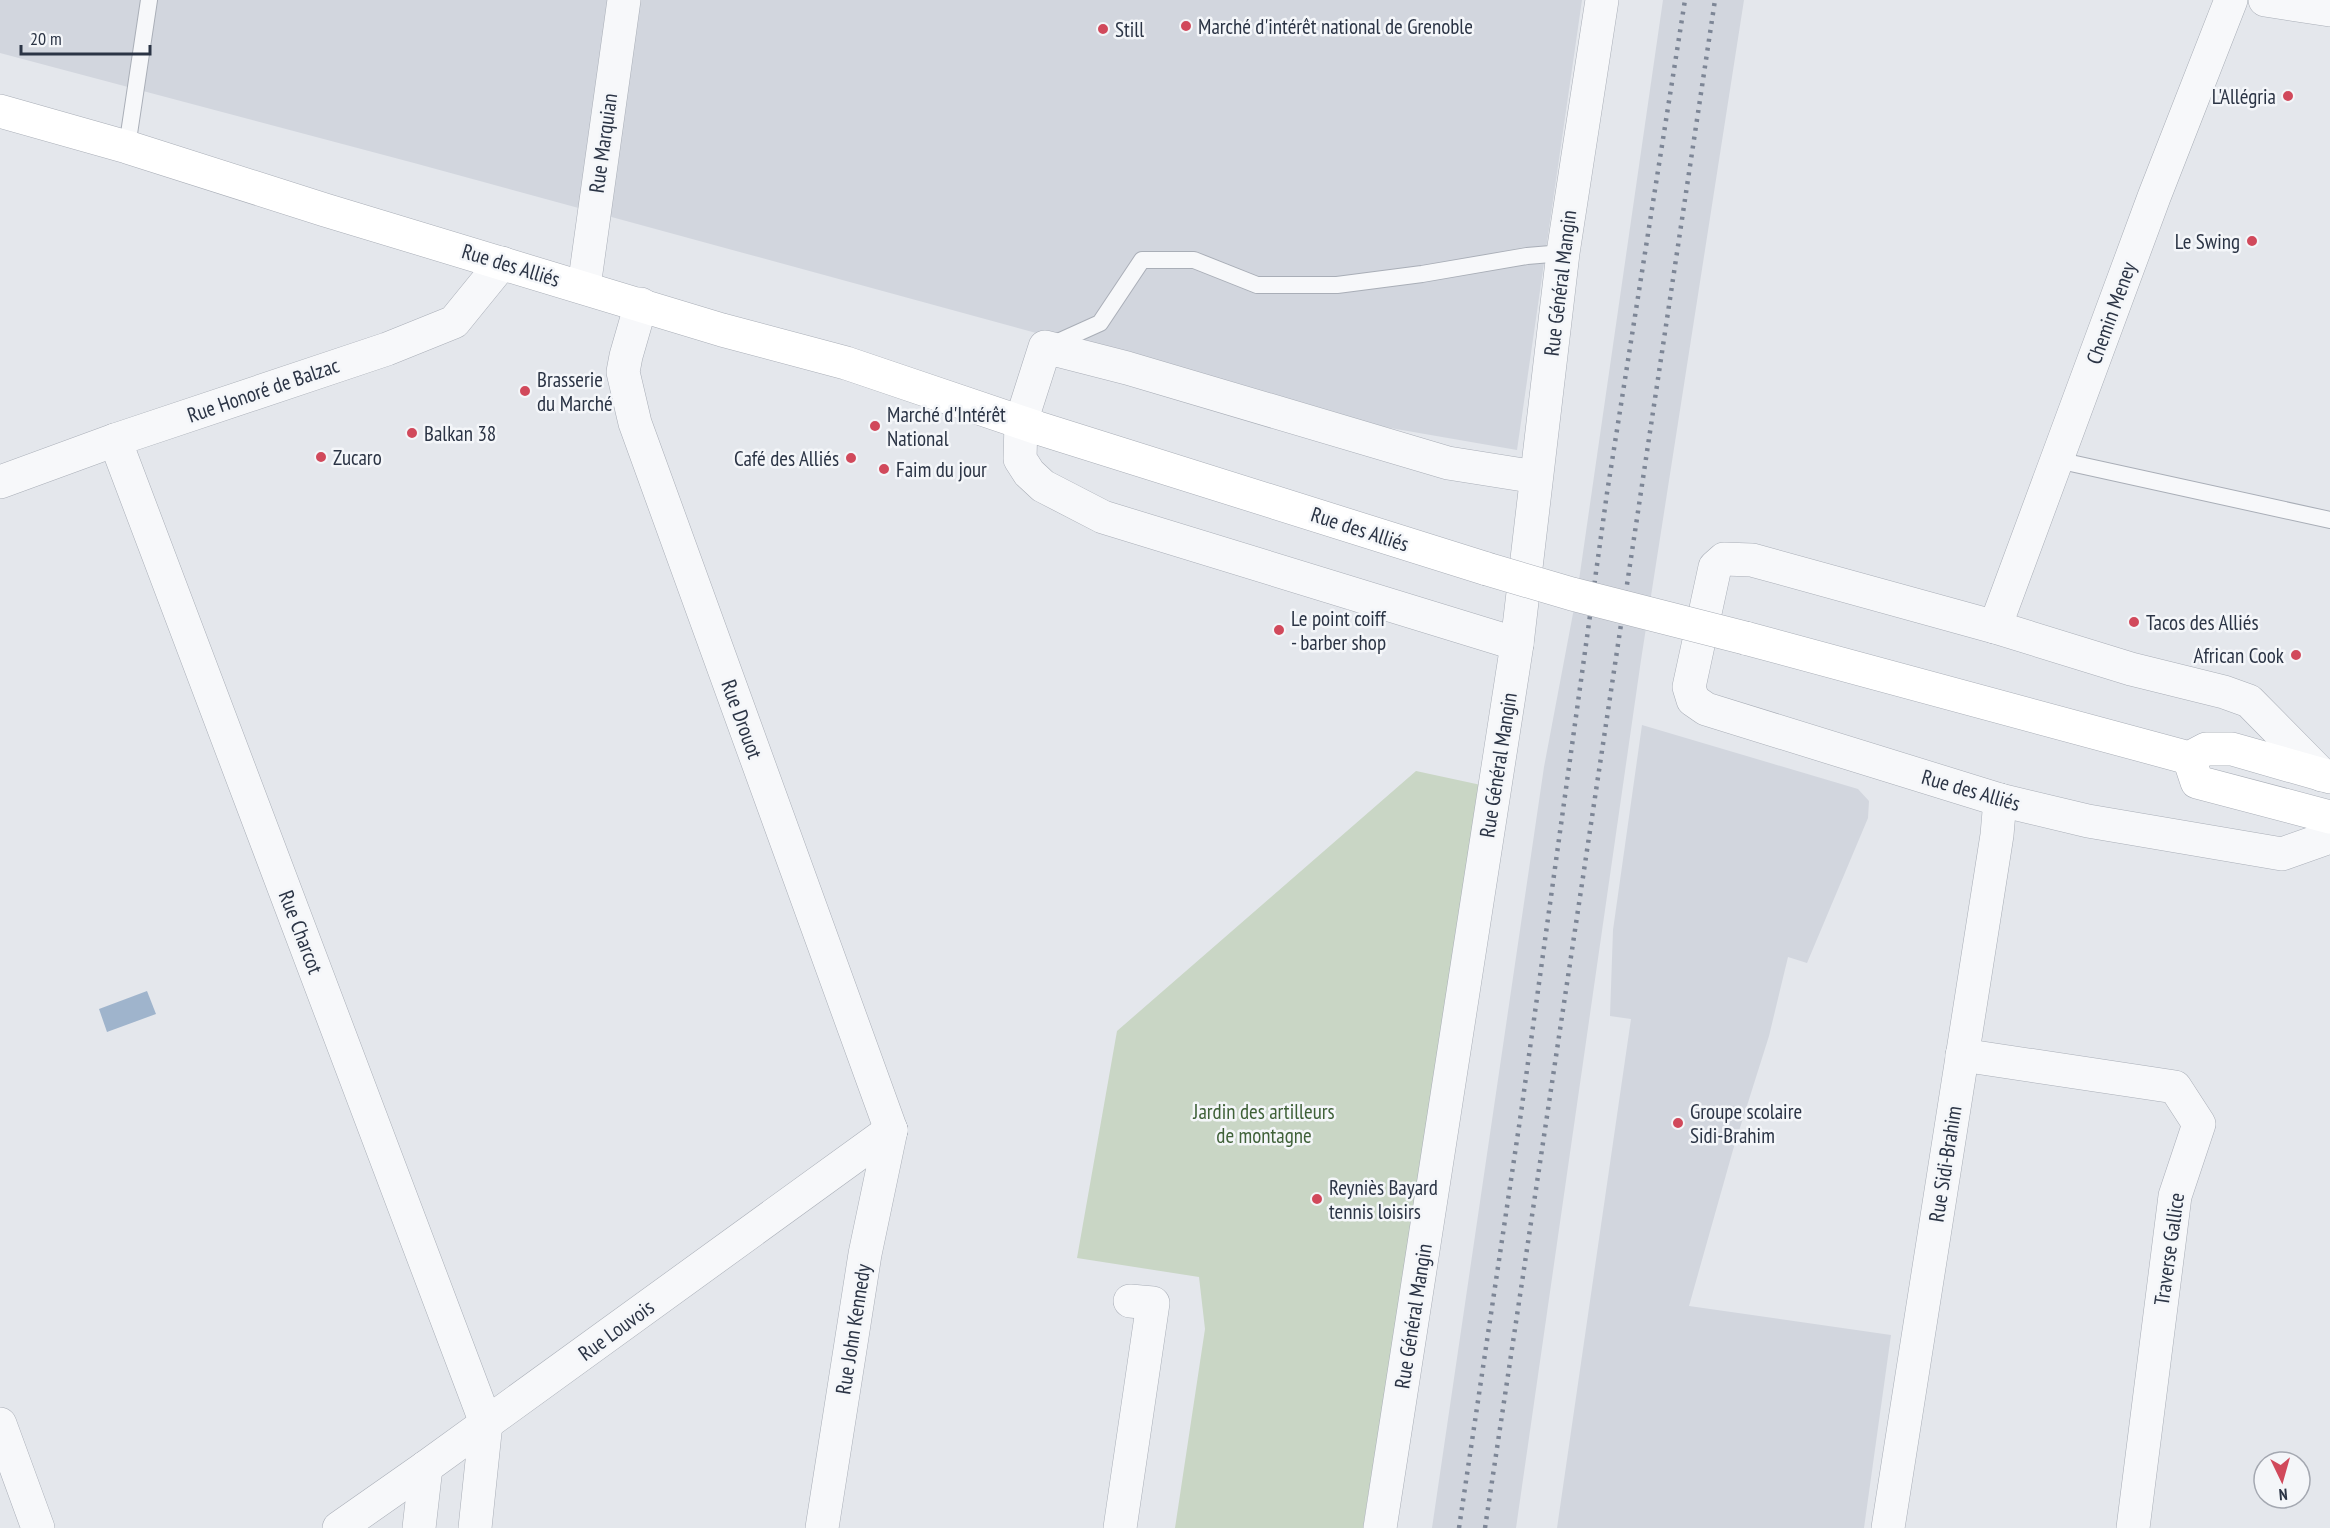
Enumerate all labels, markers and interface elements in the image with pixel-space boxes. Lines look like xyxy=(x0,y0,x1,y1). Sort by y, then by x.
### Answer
place label: Marché d'intérêt national de Grenoble xyxy=(1198,13,1473,40)
place label: Still xyxy=(1115,16,1144,43)
scale bar xyxy=(21,18,150,56)
marker: Marché d'intérêt national de Grenoble xyxy=(1179,19,1193,33)
marker: Still xyxy=(1096,22,1110,36)
text: 20 m xyxy=(30,27,62,50)
place label: L'Allégria xyxy=(2212,83,2276,110)
marker: L'Allégria xyxy=(2281,89,2295,103)
street label: Rue Marquian xyxy=(583,91,623,195)
street label: Rue Général Mangin xyxy=(1538,209,1582,357)
place label: Le Swing xyxy=(2175,228,2240,255)
marker: Le Swing xyxy=(2245,234,2259,248)
street label: Rue des Alliés xyxy=(459,237,563,293)
street label: Chemin Meney xyxy=(2080,258,2142,368)
street label: Rue Honoré de Balzac xyxy=(184,351,343,429)
place label: Brasserie du Marché xyxy=(537,366,613,417)
marker: Brasserie du Marché xyxy=(518,384,532,398)
place label: Marché d'Intérêt National xyxy=(887,401,1006,452)
marker: Marché d'Intérêt National xyxy=(868,419,882,433)
place label: Balkan 38 xyxy=(424,420,496,447)
marker: Balkan 38 xyxy=(405,426,419,440)
place label: Zucaro xyxy=(333,444,382,471)
place label: Café des Alliés xyxy=(734,445,839,472)
marker: Zucaro xyxy=(314,450,328,464)
marker: Café des Alliés xyxy=(844,451,858,465)
place label: Faim du jour xyxy=(896,456,987,483)
marker: Faim du jour xyxy=(877,462,891,476)
street label: Rue des Alliés xyxy=(1308,501,1412,557)
place label: Le point coiff - barber shop xyxy=(1291,605,1386,656)
place label: Tacos des Alliés xyxy=(2146,609,2259,636)
marker: Tacos des Alliés xyxy=(2127,615,2141,629)
marker: Le point coiff - barber shop xyxy=(1272,623,1286,637)
place label: African Cook xyxy=(2193,642,2284,669)
marker: African Cook xyxy=(2289,648,2303,662)
street label: Rue Drouot xyxy=(715,676,769,762)
street label: Rue Général Mangin xyxy=(1473,691,1523,839)
street label: Rue des Alliés xyxy=(1919,763,2023,817)
street label: Rue Charcot xyxy=(273,886,329,978)
park label: Jardin des artilleurs de montagne xyxy=(1192,1098,1335,1149)
place label: Groupe scolaire Sidi-Brahim xyxy=(1690,1098,1802,1149)
street label: Rue Sidi-Brahim xyxy=(1923,1104,1967,1224)
marker: Groupe scolaire Sidi-Brahim xyxy=(1671,1116,1685,1130)
place label: Reyniès Bayard tennis loisirs xyxy=(1329,1174,1438,1225)
street label: Traverse Gallice xyxy=(2148,1191,2190,1307)
marker: Reyniès Bayard tennis loisirs xyxy=(1310,1192,1324,1206)
street label: Rue Général Mangin xyxy=(1388,1242,1438,1390)
street label: Rue John Kennedy xyxy=(829,1262,877,1396)
street label: Rue Louvois xyxy=(573,1293,659,1367)
north arrow xyxy=(2252,1450,2312,1510)
text: N xyxy=(2278,1485,2288,1505)

